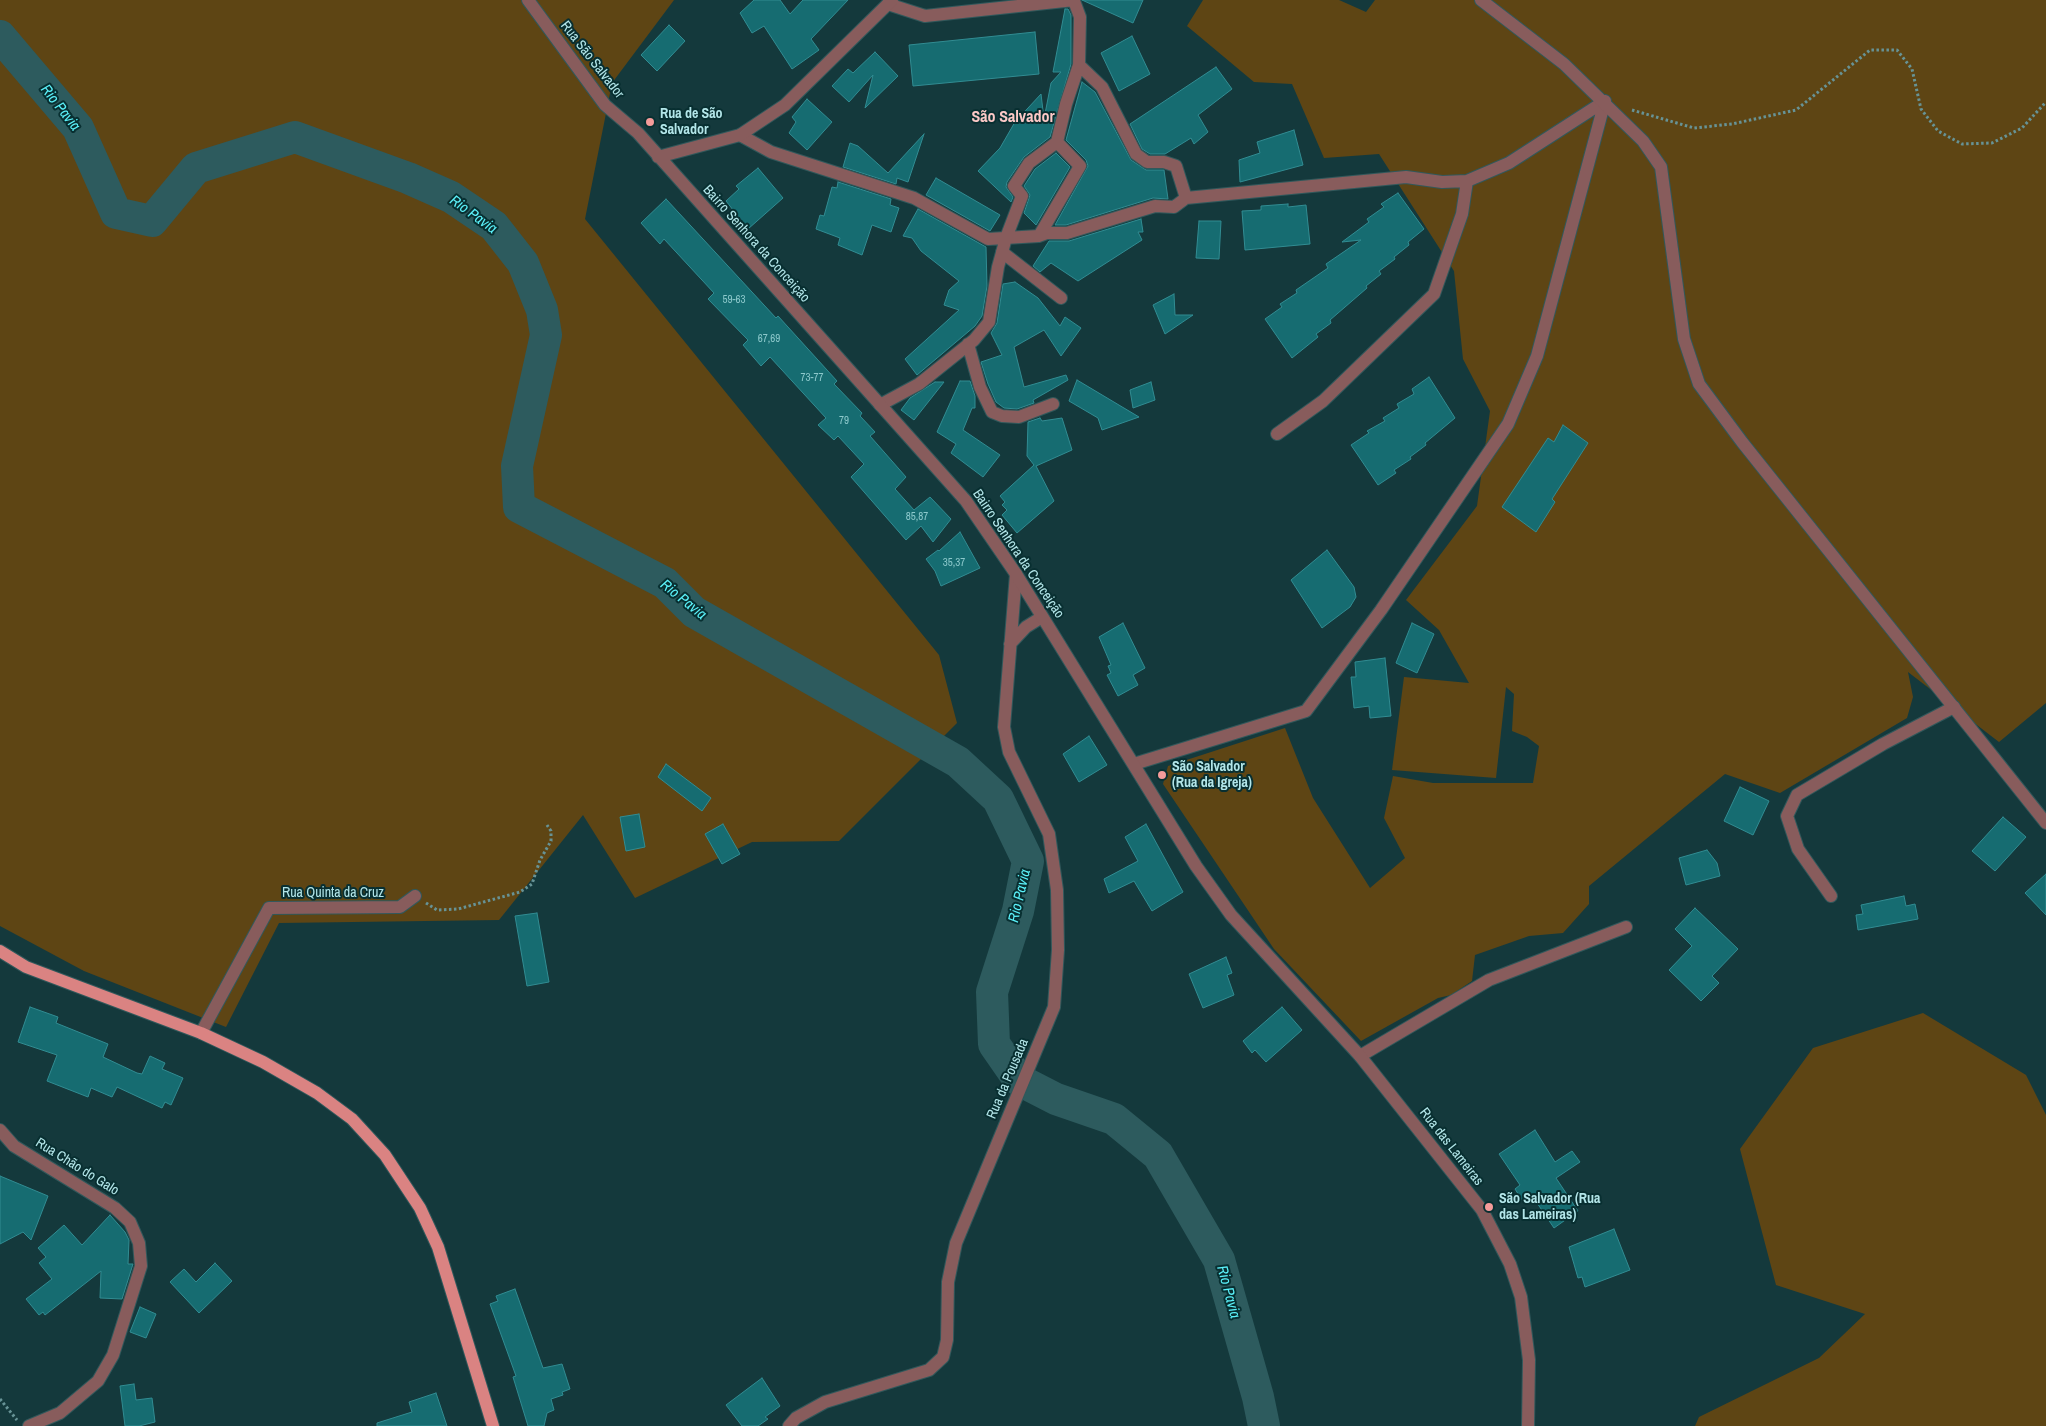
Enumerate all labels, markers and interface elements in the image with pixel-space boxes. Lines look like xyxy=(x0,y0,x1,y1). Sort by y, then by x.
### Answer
street label: Rua São Salvador xyxy=(557,18,627,102)
water label: Rio Pavia xyxy=(36,81,84,135)
place label: Rua de São Salvador xyxy=(660,106,723,138)
district label: São Salvador xyxy=(971,108,1055,128)
marker: Rua de São Salvador xyxy=(644,116,656,128)
street label: Bairro Senhora da Conceição xyxy=(699,182,813,306)
water label: Rio Pavia xyxy=(446,192,500,238)
house number: 59-63 xyxy=(722,293,746,307)
house number: 67,69 xyxy=(758,332,780,346)
house number: 73-77 xyxy=(800,371,824,385)
house number: 79 xyxy=(839,414,849,428)
street label: Bairro Senhora da Conceição xyxy=(969,486,1067,622)
house number: 85,87 xyxy=(906,510,928,524)
house number: 35,37 xyxy=(943,556,965,570)
water label: Rio Pavia xyxy=(656,576,710,624)
place label: São Salvador (Rua da Igreja) xyxy=(1172,759,1252,792)
marker: São Salvador (Rua da Igreja) xyxy=(1156,769,1168,781)
water label: Rio Pavia xyxy=(1005,868,1035,924)
street label: Rua Quinta da Cruz xyxy=(282,885,384,901)
street label: Rua da Pousada xyxy=(984,1036,1032,1122)
street label: Rua das Lameiras xyxy=(1416,1105,1486,1189)
street label: Rua Chão do Galo xyxy=(32,1135,122,1199)
place label: São Salvador (Rua das Lameiras) xyxy=(1499,1191,1600,1224)
marker: São Salvador (Rua das Lameiras) xyxy=(1483,1201,1495,1213)
water label: Rio Pavia xyxy=(1212,1264,1244,1320)

